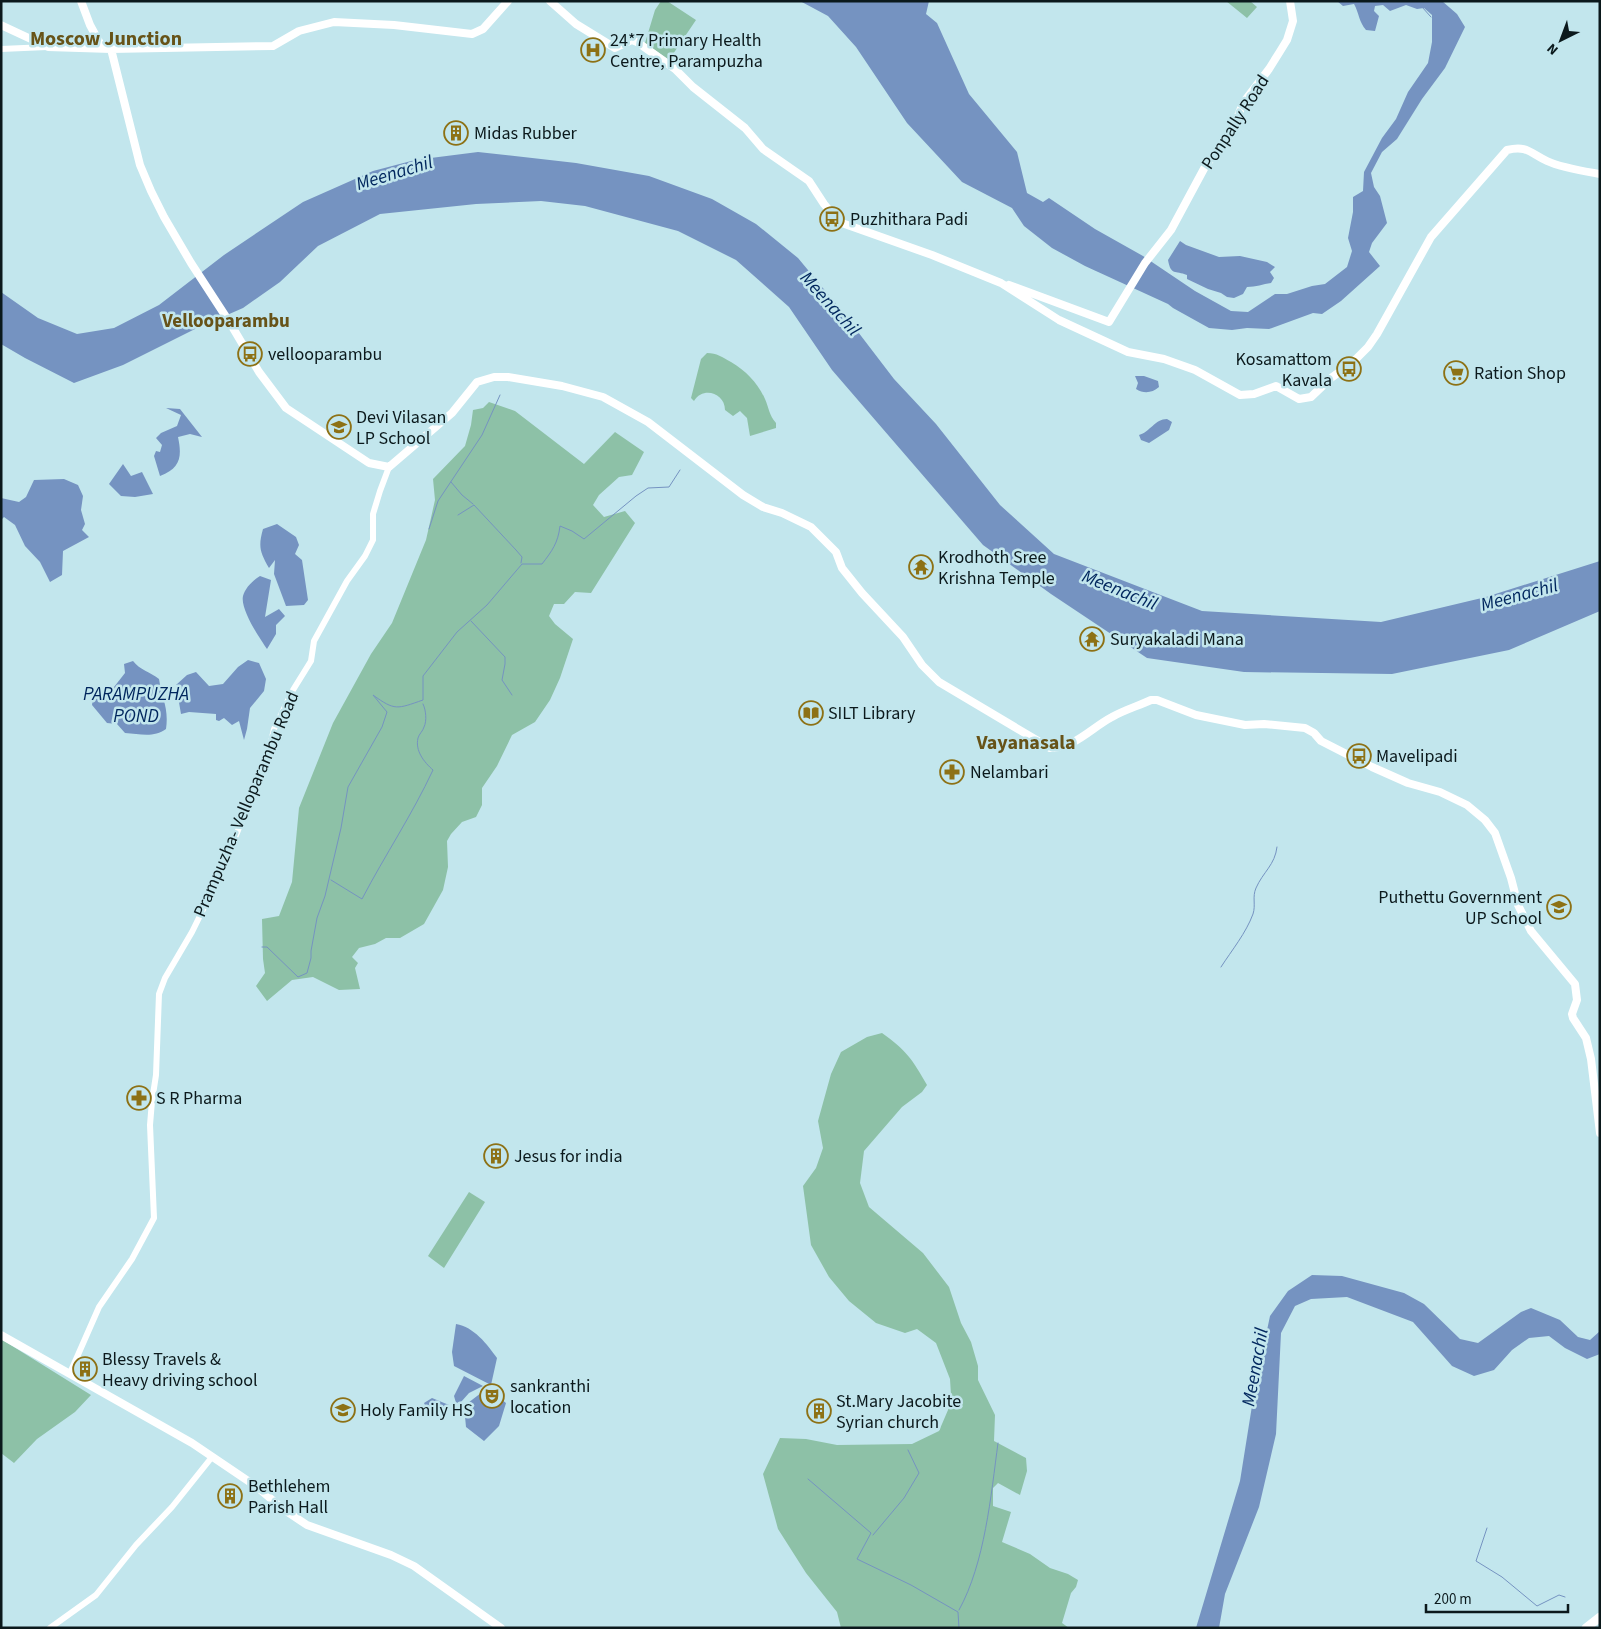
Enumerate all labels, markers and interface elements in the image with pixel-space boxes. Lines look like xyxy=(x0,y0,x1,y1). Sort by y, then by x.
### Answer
north arrow xyxy=(1536,15,1586,65)
district label: Moscow Junction xyxy=(30,25,182,53)
place label: 24*7 Primary Health Centre, Parampuzha xyxy=(610,28,763,74)
hospital icon: 24*7 Primary Health Centre, Parampuzha xyxy=(580,37,606,63)
text: N xyxy=(1543,38,1563,59)
street label: Ponpally Road xyxy=(1196,70,1275,174)
building icon: Midas Rubber xyxy=(443,120,469,146)
place label: Midas Rubber xyxy=(474,121,578,146)
water label: Meenachil xyxy=(353,149,437,198)
bus stop icon: Puzhithara Padi xyxy=(819,206,845,232)
place label: Puzhithara Padi xyxy=(850,207,968,232)
water label: Meenachil xyxy=(793,266,867,343)
district label: Vellooparambu xyxy=(161,308,290,335)
bus stop icon: vellooparambu xyxy=(237,341,263,367)
place label: vellooparambu xyxy=(268,342,382,367)
place label: Kosamattom Kavala xyxy=(1235,347,1332,393)
bus stop icon: Kosamattom Kavala xyxy=(1336,356,1362,382)
supermarket icon: Ration Shop xyxy=(1443,360,1469,386)
place label: Ration Shop xyxy=(1474,361,1566,386)
place label: Devi Vilasan LP School xyxy=(356,405,446,451)
school or university icon: Devi Vilasan LP School xyxy=(326,414,352,440)
place label: Krodhoth Sree Krishna Temple xyxy=(938,545,1055,591)
temple icon: Krodhoth Sree Krishna Temple xyxy=(908,554,934,580)
water label: Meenachil xyxy=(1078,563,1161,618)
water label: Meenachil xyxy=(1478,572,1561,619)
temple icon: Suryakaladi Mana xyxy=(1079,626,1105,652)
place label: Suryakaladi Mana xyxy=(1110,627,1244,652)
water label: PARAMPUZHA POND xyxy=(83,681,189,730)
street label: Prampuzha- Velloparambu Road xyxy=(187,687,305,921)
library icon: SILT Library xyxy=(798,700,824,726)
place label: SILT Library xyxy=(828,701,916,726)
district label: Vayanasala xyxy=(975,729,1076,757)
bus stop icon: Mavelipadi xyxy=(1346,743,1372,769)
place label: Mavelipadi xyxy=(1376,744,1458,769)
pharmacy icon: Nelambari xyxy=(939,759,965,785)
place label: Nelambari xyxy=(970,760,1049,785)
place label: Puthettu Government UP School xyxy=(1378,885,1542,931)
school or university icon: Puthettu Government UP School xyxy=(1546,894,1572,920)
pharmacy icon: S R Pharma xyxy=(126,1085,152,1111)
place label: S R Pharma xyxy=(156,1086,242,1111)
building icon: Jesus for india xyxy=(483,1143,509,1169)
place label: Jesus for india xyxy=(514,1144,622,1169)
water label: Meenachil xyxy=(1235,1326,1276,1409)
place label: Blessy Travels & Heavy driving school xyxy=(102,1347,258,1393)
building icon: Blessy Travels & Heavy driving school xyxy=(72,1356,98,1382)
place label: sankranthi location xyxy=(510,1374,590,1420)
theatre icon: sankranthi location xyxy=(479,1383,505,1409)
place label: St.Mary Jacobite Syrian church xyxy=(836,1389,961,1435)
school or university icon: Holy Family HS xyxy=(330,1397,356,1423)
place label: Holy Family HS xyxy=(360,1398,473,1423)
building icon: St.Mary Jacobite Syrian church xyxy=(806,1398,832,1424)
place label: Bethlehem Parish Hall xyxy=(248,1474,330,1520)
building icon: Bethlehem Parish Hall xyxy=(217,1483,243,1509)
scale bar xyxy=(1426,1582,1568,1614)
text: 200 m xyxy=(1434,1589,1472,1610)

